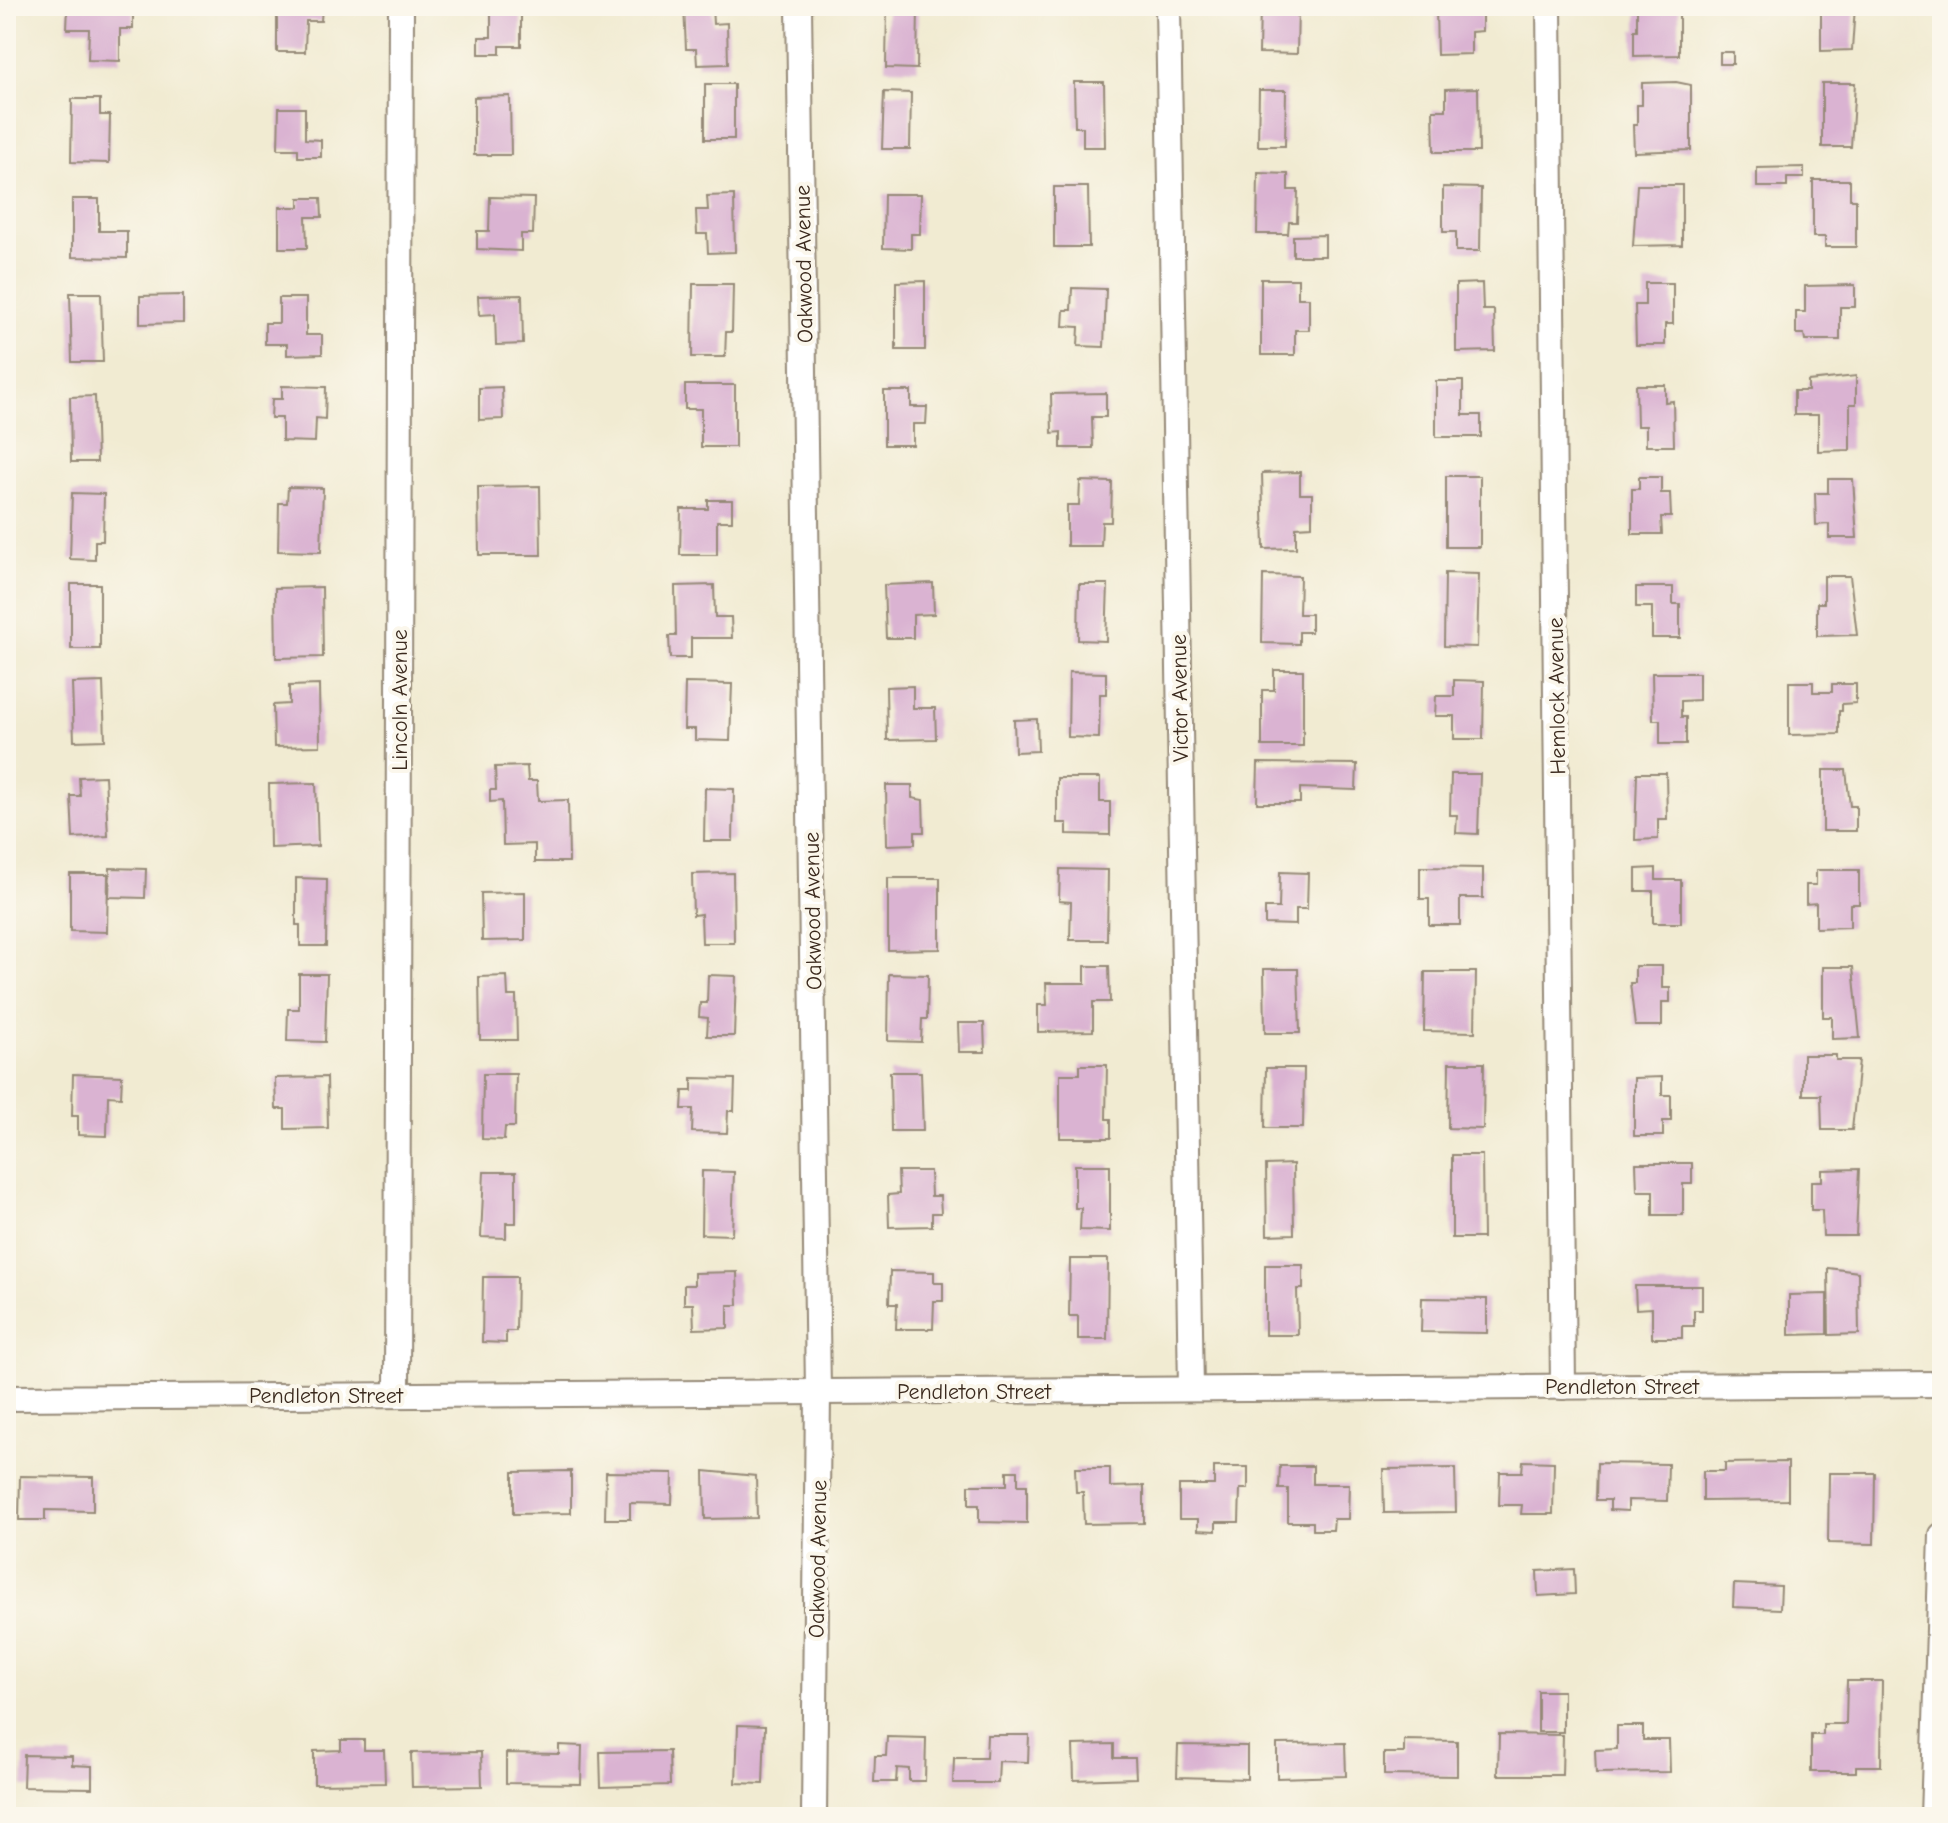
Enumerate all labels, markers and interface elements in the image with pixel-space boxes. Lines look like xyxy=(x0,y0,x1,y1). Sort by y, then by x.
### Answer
street label: Oakwood Avenue xyxy=(790,185,818,343)
street label: Hemlock Avenue xyxy=(1543,617,1571,775)
street label: Lincoln Avenue xyxy=(387,629,413,771)
street label: Victor Avenue xyxy=(1166,634,1194,762)
street label: Oakwood Avenue xyxy=(799,832,827,990)
street label: Pendleton Street xyxy=(1545,1374,1700,1400)
street label: Pendleton Street xyxy=(897,1379,1052,1405)
street label: Pendleton Street xyxy=(249,1383,404,1409)
street label: Oakwood Avenue xyxy=(804,1480,832,1638)

